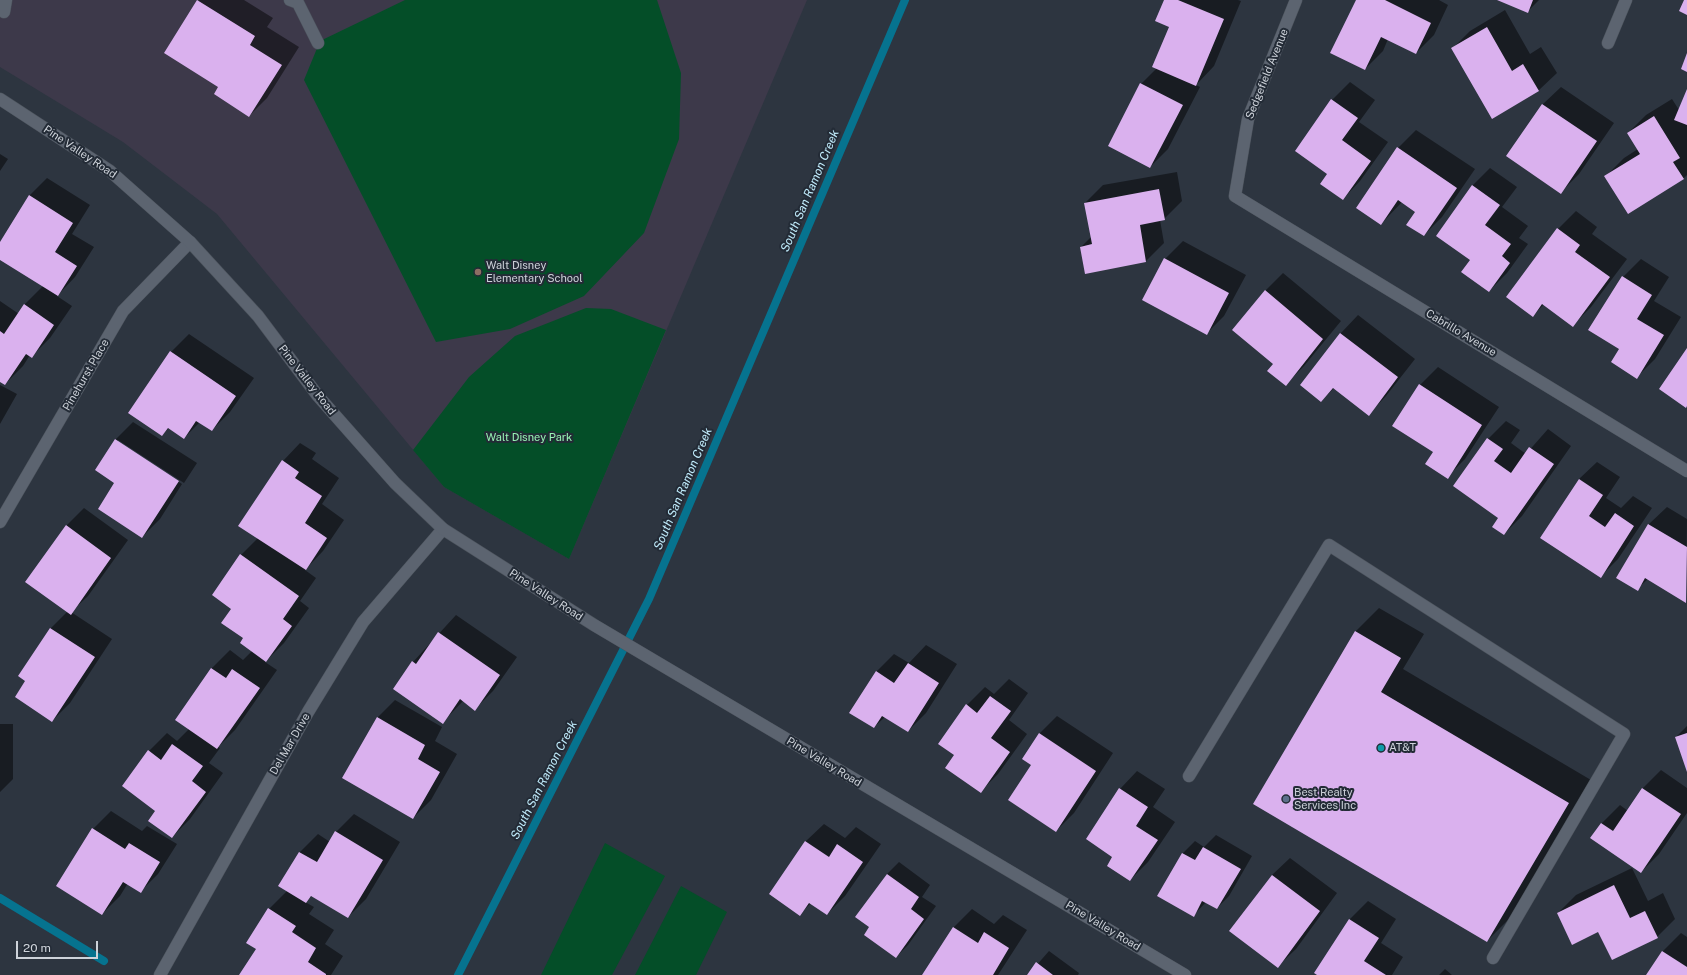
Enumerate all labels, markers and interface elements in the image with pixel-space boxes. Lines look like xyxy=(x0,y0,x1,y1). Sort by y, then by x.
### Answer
street label: Sedgefield Avenue xyxy=(1243,27,1291,121)
street label: Pine Valley Road xyxy=(41,123,119,181)
water label: South San Ramon Creek xyxy=(778,128,842,254)
place label: Walt Disney Elementary School xyxy=(486,259,583,285)
marker: Walt Disney Elementary School xyxy=(473,267,483,277)
street label: Cabrillo Avenue xyxy=(1423,307,1499,359)
street label: Pinehurst Place xyxy=(60,337,112,413)
street label: Pine Valley Road xyxy=(276,342,338,418)
water label: South San Ramon Creek xyxy=(651,426,715,552)
park label: Walt Disney Park xyxy=(486,431,572,445)
street label: Pine Valley Road xyxy=(507,566,585,624)
street label: Del Mar Drive xyxy=(267,711,313,777)
water label: South San Ramon Creek xyxy=(508,718,580,842)
street label: Pine Valley Road xyxy=(784,734,864,790)
place label: AT&T xyxy=(1389,741,1416,755)
marker: AT&T xyxy=(1376,743,1386,753)
place label: Best Realty Services Inc xyxy=(1294,786,1356,812)
marker: Best Realty Services Inc xyxy=(1281,794,1291,804)
street label: Pine Valley Road xyxy=(1063,898,1143,954)
scale bar xyxy=(18,933,100,959)
text: 20 m xyxy=(23,941,51,955)

